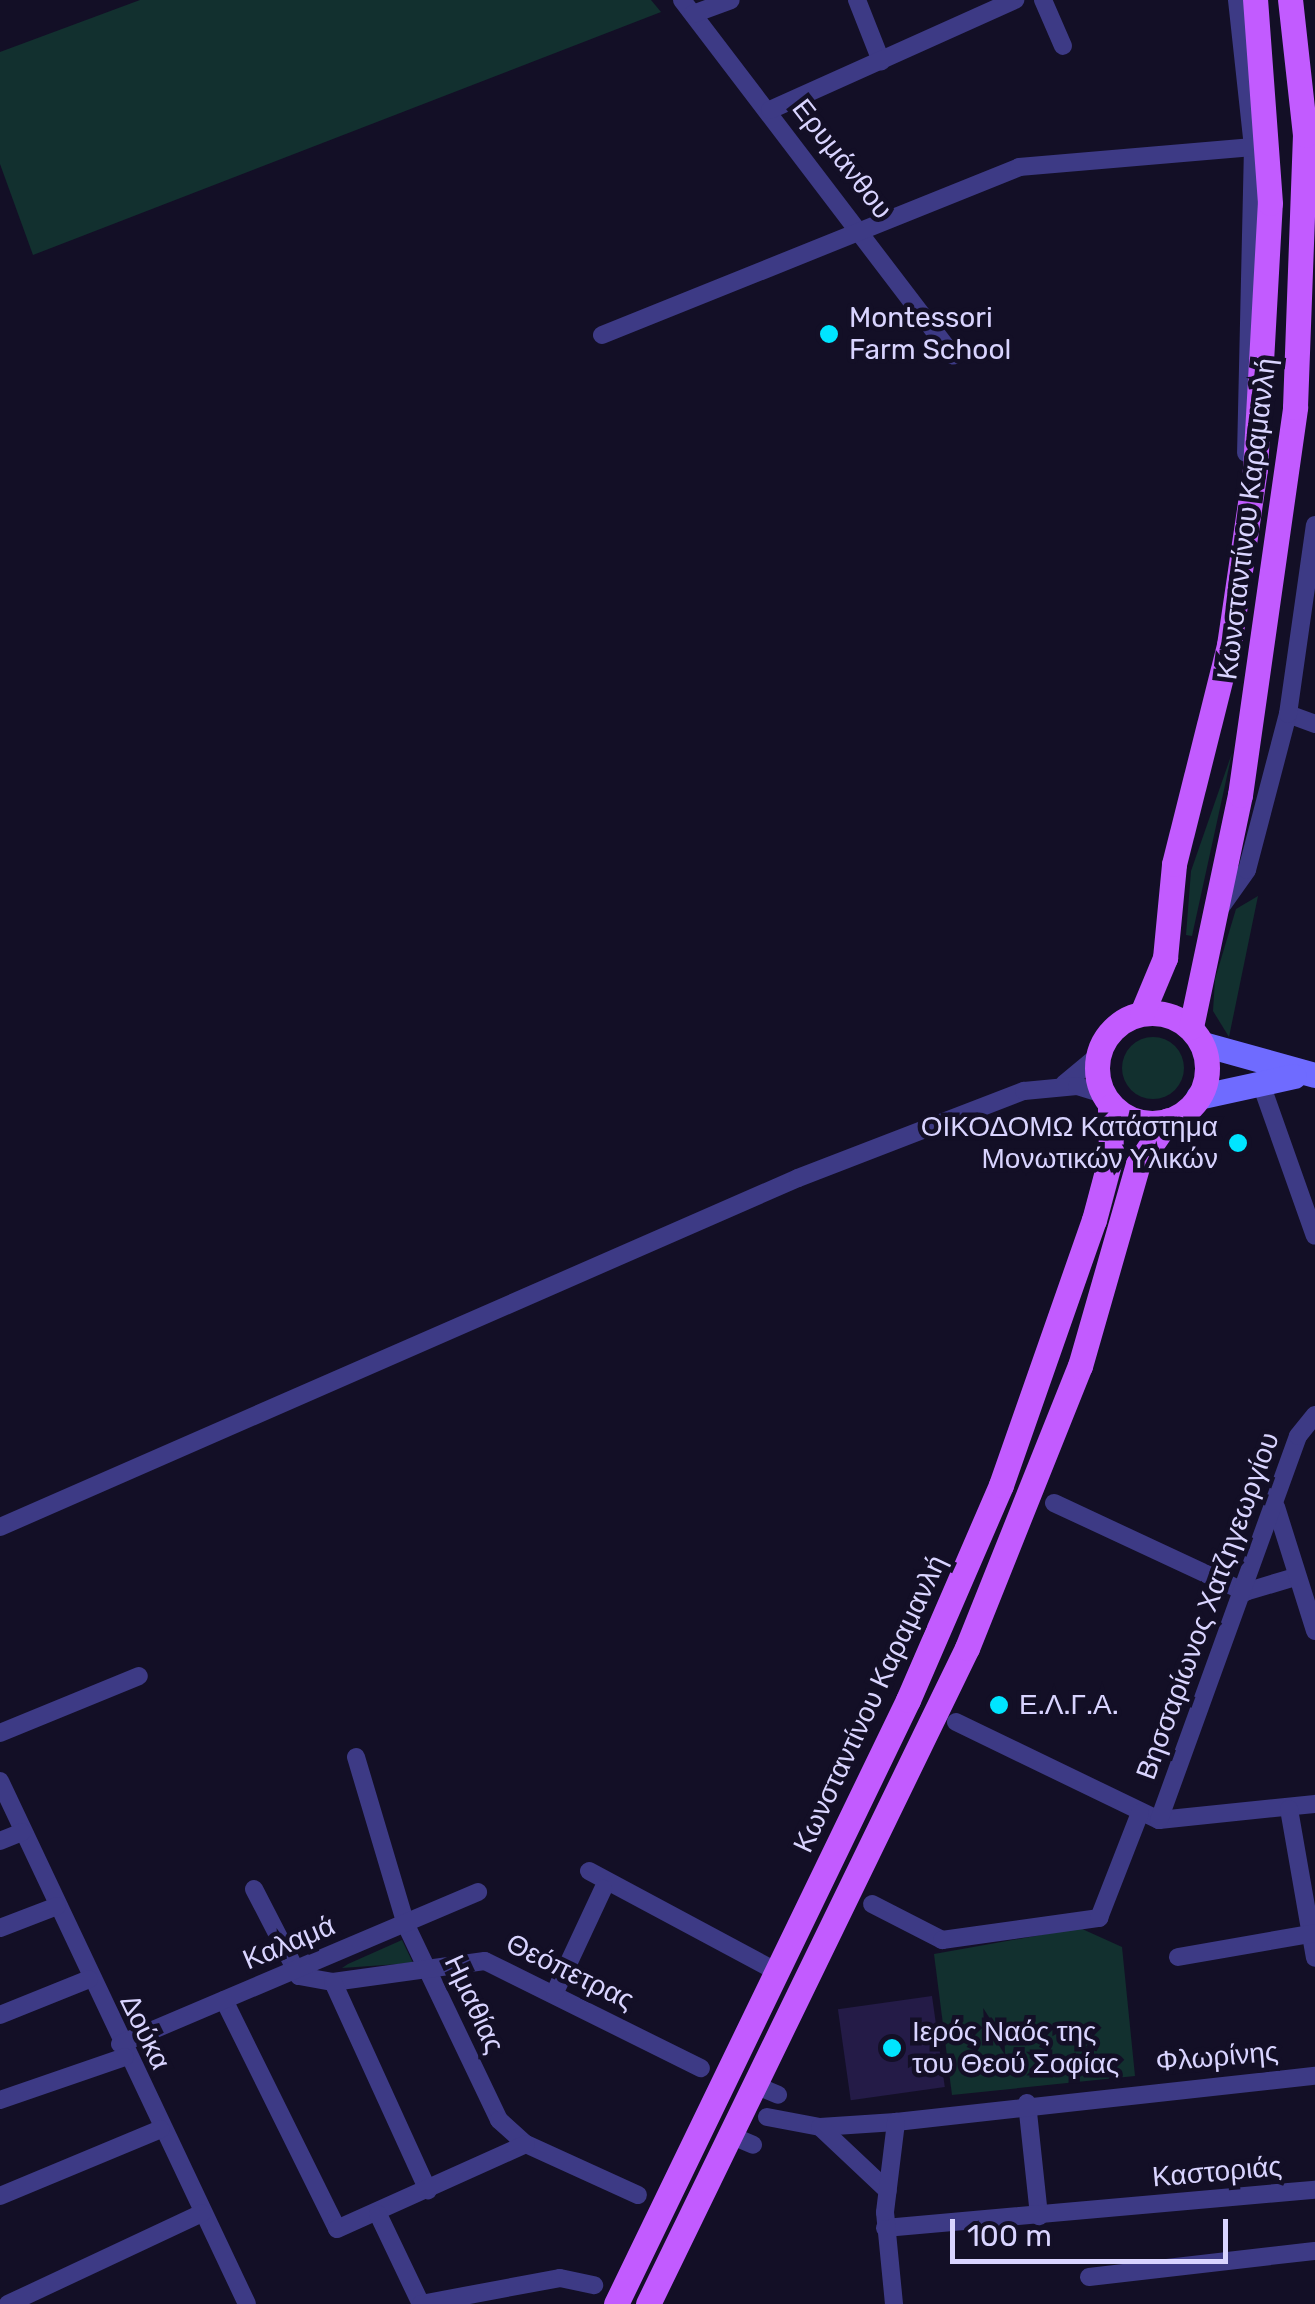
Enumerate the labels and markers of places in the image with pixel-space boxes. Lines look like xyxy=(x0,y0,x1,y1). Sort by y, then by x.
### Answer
place label: Montessori Farm School xyxy=(849,301,1011,367)
marker: Montessori Farm School xyxy=(818,323,840,345)
place label: ΟΙΚΟΔΟΜΩ Κατάστημα Μονωτικών Υλικών xyxy=(921,1110,1218,1176)
marker: ΟΙΚΟΔΟΜΩ Κατάστημα Μονωτικών Υλικών xyxy=(1227,1132,1249,1154)
place label: Ε.Λ.Γ.Α. xyxy=(1019,1688,1119,1722)
marker: Ε.Λ.Γ.Α. xyxy=(988,1694,1010,1716)
place label: Ιερός Ναός της του Θεού Σοφίας xyxy=(912,2015,1119,2081)
marker: Ιερός Ναός της του Θεού Σοφίας xyxy=(881,2037,903,2059)

